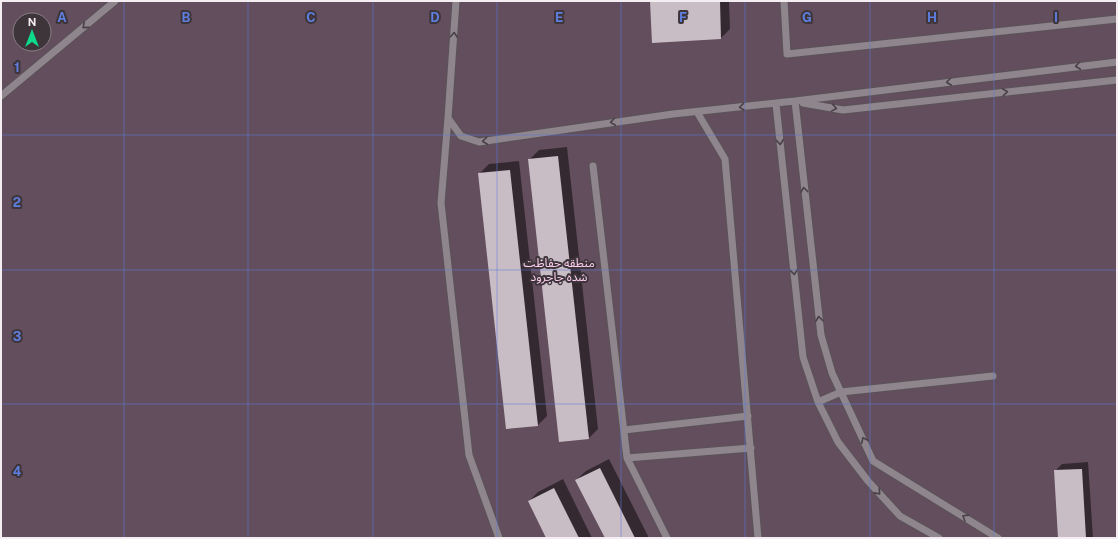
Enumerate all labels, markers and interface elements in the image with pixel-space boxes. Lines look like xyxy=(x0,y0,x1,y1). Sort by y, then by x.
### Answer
text: A xyxy=(57,10,67,25)
text: B xyxy=(182,10,191,25)
text: C xyxy=(306,10,316,25)
text: D xyxy=(430,10,440,25)
text: E xyxy=(555,10,563,25)
text: F xyxy=(679,10,687,25)
text: G xyxy=(802,10,812,25)
text: H xyxy=(927,10,937,25)
text: I xyxy=(1054,10,1058,25)
north arrow xyxy=(12,12,52,52)
text: N xyxy=(28,16,36,28)
one-way arrow xyxy=(83,22,90,29)
one-way arrow xyxy=(449,32,458,38)
text: 1 xyxy=(14,60,20,75)
one-way arrow xyxy=(1075,62,1081,71)
one-way arrow xyxy=(946,77,952,86)
one-way arrow xyxy=(1001,88,1008,97)
one-way arrow xyxy=(739,102,745,111)
one-way arrow xyxy=(830,103,837,112)
one-way arrow xyxy=(610,118,616,126)
one-way arrow xyxy=(482,136,488,145)
one-way arrow xyxy=(775,139,784,145)
one-way arrow xyxy=(800,187,809,193)
text: 2 xyxy=(13,195,21,210)
park label: منطقه حفاظت شده جاجرود xyxy=(523,256,595,284)
one-way arrow xyxy=(789,269,798,275)
one-way arrow xyxy=(815,316,824,322)
text: 3 xyxy=(13,329,22,344)
one-way arrow xyxy=(861,437,869,445)
text: 4 xyxy=(13,464,22,479)
one-way arrow xyxy=(874,487,881,495)
one-way arrow xyxy=(962,515,969,522)

